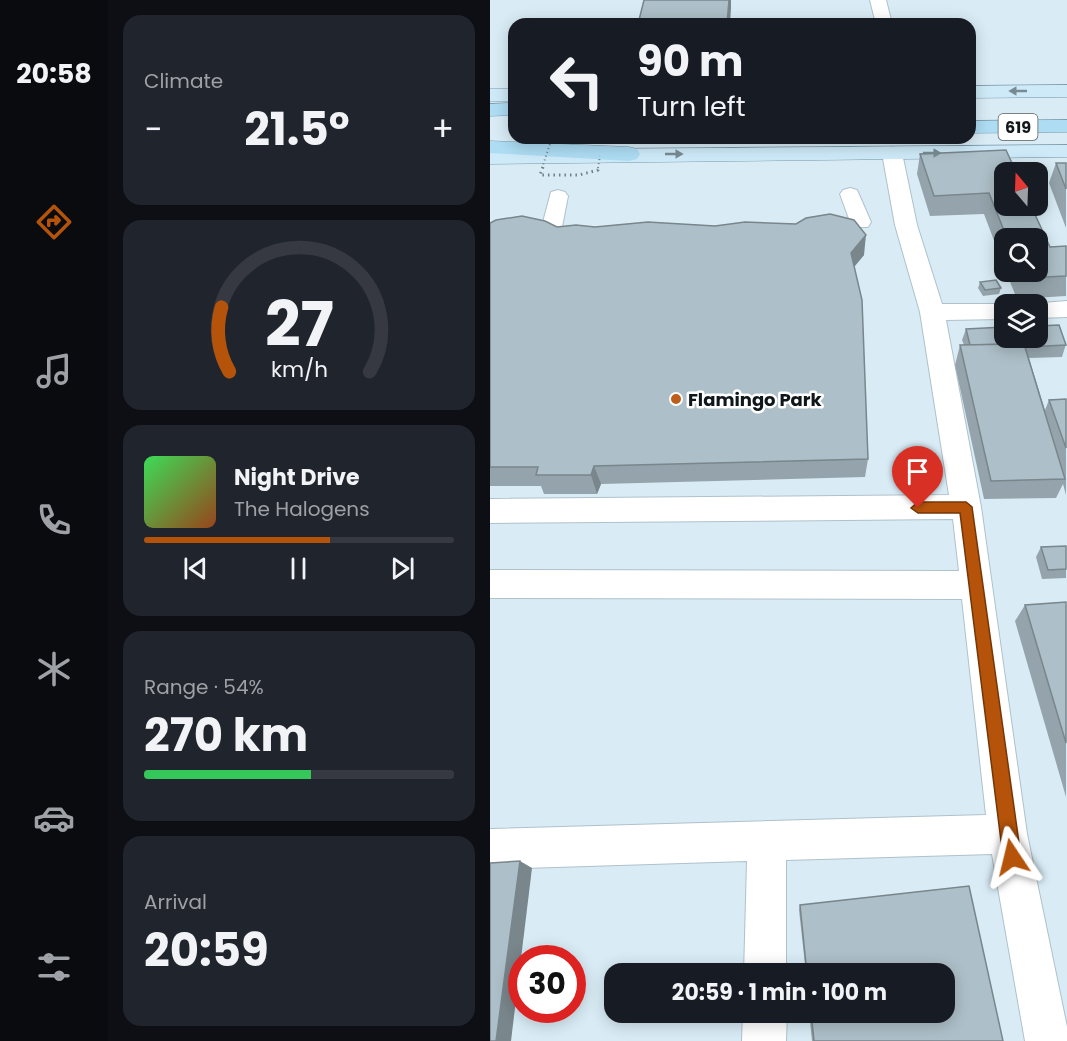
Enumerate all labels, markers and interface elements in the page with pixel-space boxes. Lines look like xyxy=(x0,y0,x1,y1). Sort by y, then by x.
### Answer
text: 90 m xyxy=(637,32,744,91)
icon: left xyxy=(538,42,616,120)
text: 20:58 xyxy=(16,55,92,92)
text: Climate xyxy=(144,67,223,95)
one-way arrow xyxy=(1009,86,1028,96)
text: Turn left xyxy=(637,88,746,125)
text: 21.5° xyxy=(244,98,350,161)
text: − xyxy=(144,106,162,153)
text: + xyxy=(431,106,454,153)
road number: 619 xyxy=(998,114,1038,140)
one-way arrow xyxy=(923,148,942,157)
one-way arrow xyxy=(665,149,684,159)
north arrow xyxy=(994,162,1048,216)
map controls xyxy=(994,162,1048,348)
icon: directions xyxy=(33,201,75,243)
button: search xyxy=(994,228,1048,282)
text: 27 xyxy=(264,280,334,368)
button: layers xyxy=(994,294,1048,348)
icon: music xyxy=(33,350,75,392)
text: km/h xyxy=(270,355,328,386)
place label: Flamingo Park xyxy=(688,387,823,412)
marker: Flamingo Park xyxy=(669,392,683,406)
pin xyxy=(892,446,943,508)
icon: arrive xyxy=(901,455,934,488)
text: Night Drive xyxy=(234,462,360,493)
text: The Halogens xyxy=(234,495,370,523)
icon: phone xyxy=(33,499,75,541)
icon: previous xyxy=(179,552,212,585)
icon: pause xyxy=(282,552,315,585)
icon: next xyxy=(386,552,419,585)
icon: climate xyxy=(33,648,75,690)
text: Range · 54% xyxy=(144,673,264,701)
text: 270 km xyxy=(144,704,308,767)
icon: car xyxy=(33,797,75,839)
position arrow xyxy=(980,825,1044,889)
text: Arrival xyxy=(144,888,207,916)
text: 20:59 xyxy=(144,919,269,982)
speed limit sign: 30 xyxy=(508,945,586,1023)
icon: filters xyxy=(33,946,75,988)
text: 20:59 · 1 min · 100 m xyxy=(672,977,887,1008)

